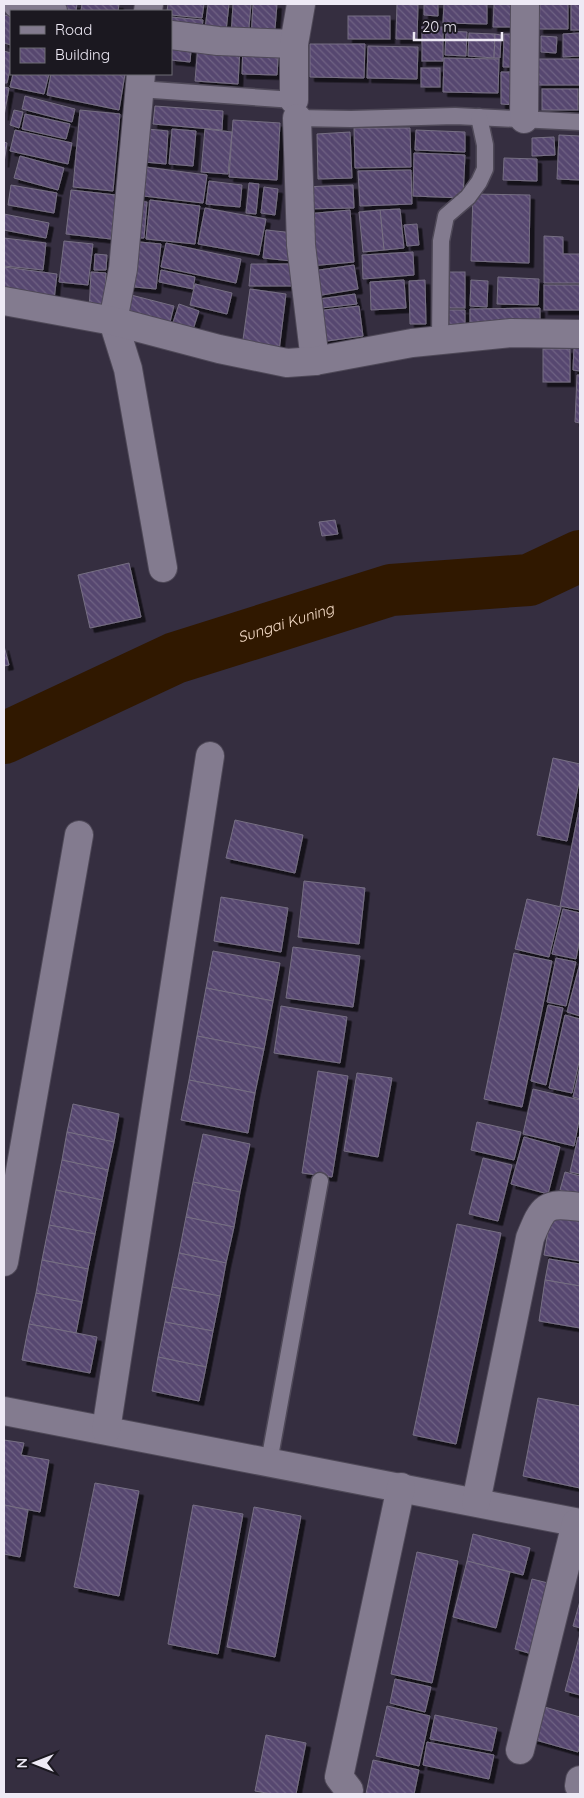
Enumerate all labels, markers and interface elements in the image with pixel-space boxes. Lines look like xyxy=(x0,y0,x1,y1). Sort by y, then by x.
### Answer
legend xyxy=(10,10,172,75)
scale bar xyxy=(414,10,502,42)
text: 20 m xyxy=(422,17,457,36)
text: Road xyxy=(55,20,92,39)
text: Building xyxy=(55,45,110,64)
water label: Sungai Kuning xyxy=(235,598,338,647)
north arrow xyxy=(10,1738,60,1788)
text: N xyxy=(13,1758,31,1768)

